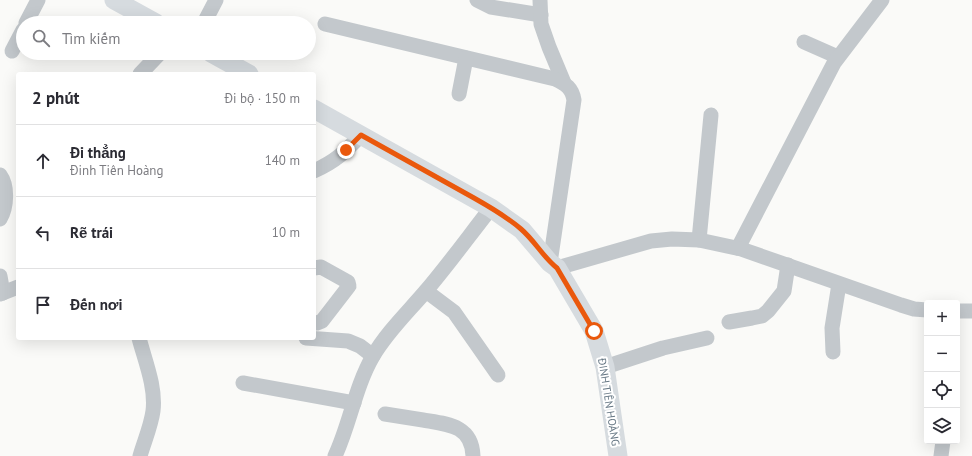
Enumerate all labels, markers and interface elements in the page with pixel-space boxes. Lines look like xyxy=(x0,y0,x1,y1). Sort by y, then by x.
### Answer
search box xyxy=(16,16,316,60)
icon: search xyxy=(30,27,52,49)
text: Tìm kiếm xyxy=(62,29,120,48)
text: 2 phút xyxy=(32,87,79,109)
text: Đi bộ · 150 m xyxy=(225,90,300,107)
route end xyxy=(337,141,355,159)
text: Đi thẳng xyxy=(70,143,126,162)
icon: ahead xyxy=(32,150,54,172)
text: 140 m xyxy=(265,152,300,169)
text: Đinh Tiên Hoàng xyxy=(70,162,163,179)
icon: left xyxy=(32,222,54,244)
text: Rẽ trái xyxy=(70,223,113,242)
text: 10 m xyxy=(272,224,300,241)
icon: arrive xyxy=(32,294,54,316)
text: Đến nơi xyxy=(70,295,123,314)
map controls xyxy=(924,300,960,444)
button: + xyxy=(924,300,960,336)
route start xyxy=(585,322,603,340)
button: − xyxy=(924,336,960,372)
street label: ĐINH TIÊN HOÀNG xyxy=(595,356,623,447)
button: locate xyxy=(924,372,960,408)
button: layers xyxy=(924,408,960,444)

